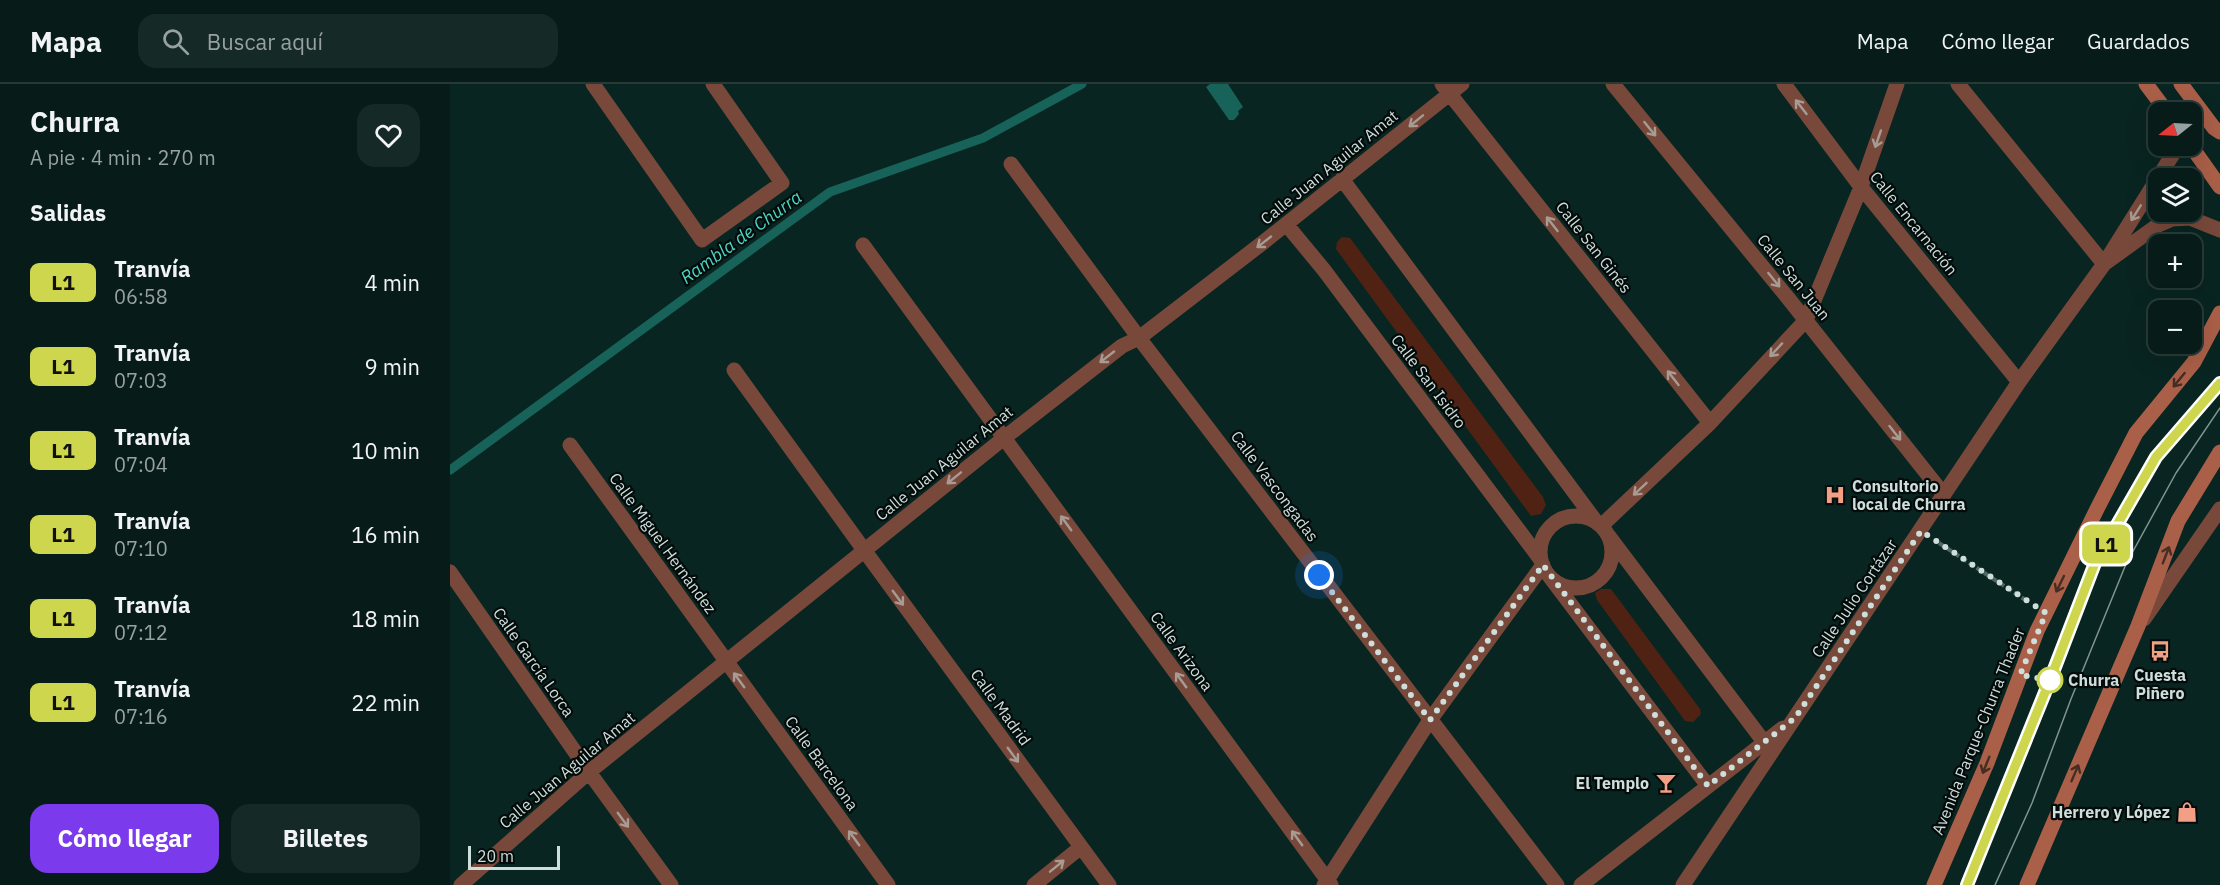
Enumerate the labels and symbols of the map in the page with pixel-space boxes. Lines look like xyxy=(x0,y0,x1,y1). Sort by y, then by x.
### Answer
one-way arrow xyxy=(1794,99,1807,115)
north arrow xyxy=(2148,102,2202,156)
street label: Calle Juan Aguilar Amat xyxy=(1256,105,1402,229)
one-way arrow xyxy=(1408,114,1424,127)
one-way arrow xyxy=(1643,121,1657,136)
one-way arrow xyxy=(1871,129,1882,148)
street label: Calle Encarnación xyxy=(1866,167,1962,279)
water label: Rambla de Churra xyxy=(676,185,806,289)
street label: Calle San Ginés xyxy=(1552,197,1636,297)
one-way arrow xyxy=(2129,204,2141,221)
one-way arrow xyxy=(1546,216,1559,232)
street label: Calle San Juan xyxy=(1753,230,1835,324)
one-way arrow xyxy=(1256,236,1272,249)
one-way arrow xyxy=(1767,272,1780,288)
street label: Calle San Isidro xyxy=(1387,330,1471,432)
one-way arrow xyxy=(1769,343,1783,358)
one-way arrow xyxy=(1099,351,1115,364)
one-way arrow xyxy=(1666,370,1679,386)
one-way arrow xyxy=(2172,372,2185,388)
street label: Calle Juan Aguilar Amat xyxy=(871,401,1017,525)
one-way arrow xyxy=(1888,425,1901,441)
street label: Calle Vascongadas xyxy=(1227,427,1323,545)
street label: Calle Miguel Hernández xyxy=(605,469,721,617)
one-way arrow xyxy=(946,472,962,485)
place label: Consultorio local de Churra xyxy=(1852,476,1966,514)
one-way arrow xyxy=(1632,482,1647,497)
hospital icon: Consultorio local de Churra xyxy=(1823,483,1847,507)
one-way arrow xyxy=(1060,516,1072,532)
line badge: L1 xyxy=(2079,524,2133,564)
street label: Calle Julio Cortázar xyxy=(1807,535,1901,661)
one-way arrow xyxy=(2161,546,2172,564)
your location xyxy=(1304,560,1334,590)
one-way arrow xyxy=(2054,575,2065,593)
one-way arrow xyxy=(892,589,904,605)
street label: Calle García Lorca xyxy=(489,604,579,721)
street label: Calle Arizona xyxy=(1146,607,1218,695)
street label: Avenida Parque-Churra Thader xyxy=(1927,624,2029,838)
bus stop icon: Cuesta Piñero xyxy=(2148,639,2172,663)
street label: Calle Madrid xyxy=(967,665,1035,749)
place label: Cuesta Piñero xyxy=(2134,665,2186,703)
marker: Churra xyxy=(2037,667,2063,693)
place label: Churra xyxy=(2068,670,2119,690)
one-way arrow xyxy=(733,672,745,688)
one-way arrow xyxy=(1175,673,1188,689)
street label: Calle Juan Aguilar Amat xyxy=(495,707,639,833)
street label: Calle Barcelona xyxy=(781,712,863,815)
one-way arrow xyxy=(1007,746,1020,762)
one-way arrow xyxy=(1980,755,1991,773)
one-way arrow xyxy=(2070,765,2081,783)
bar icon: El Templo xyxy=(1654,771,1678,795)
place label: El Templo xyxy=(1575,773,1649,793)
shop icon: Herrero y López xyxy=(2175,800,2199,824)
place label: Herrero y López xyxy=(2052,802,2170,822)
one-way arrow xyxy=(617,811,629,827)
one-way arrow xyxy=(848,830,860,846)
one-way arrow xyxy=(1290,830,1303,846)
scale bar xyxy=(468,843,560,870)
one-way arrow xyxy=(1049,860,1065,873)

